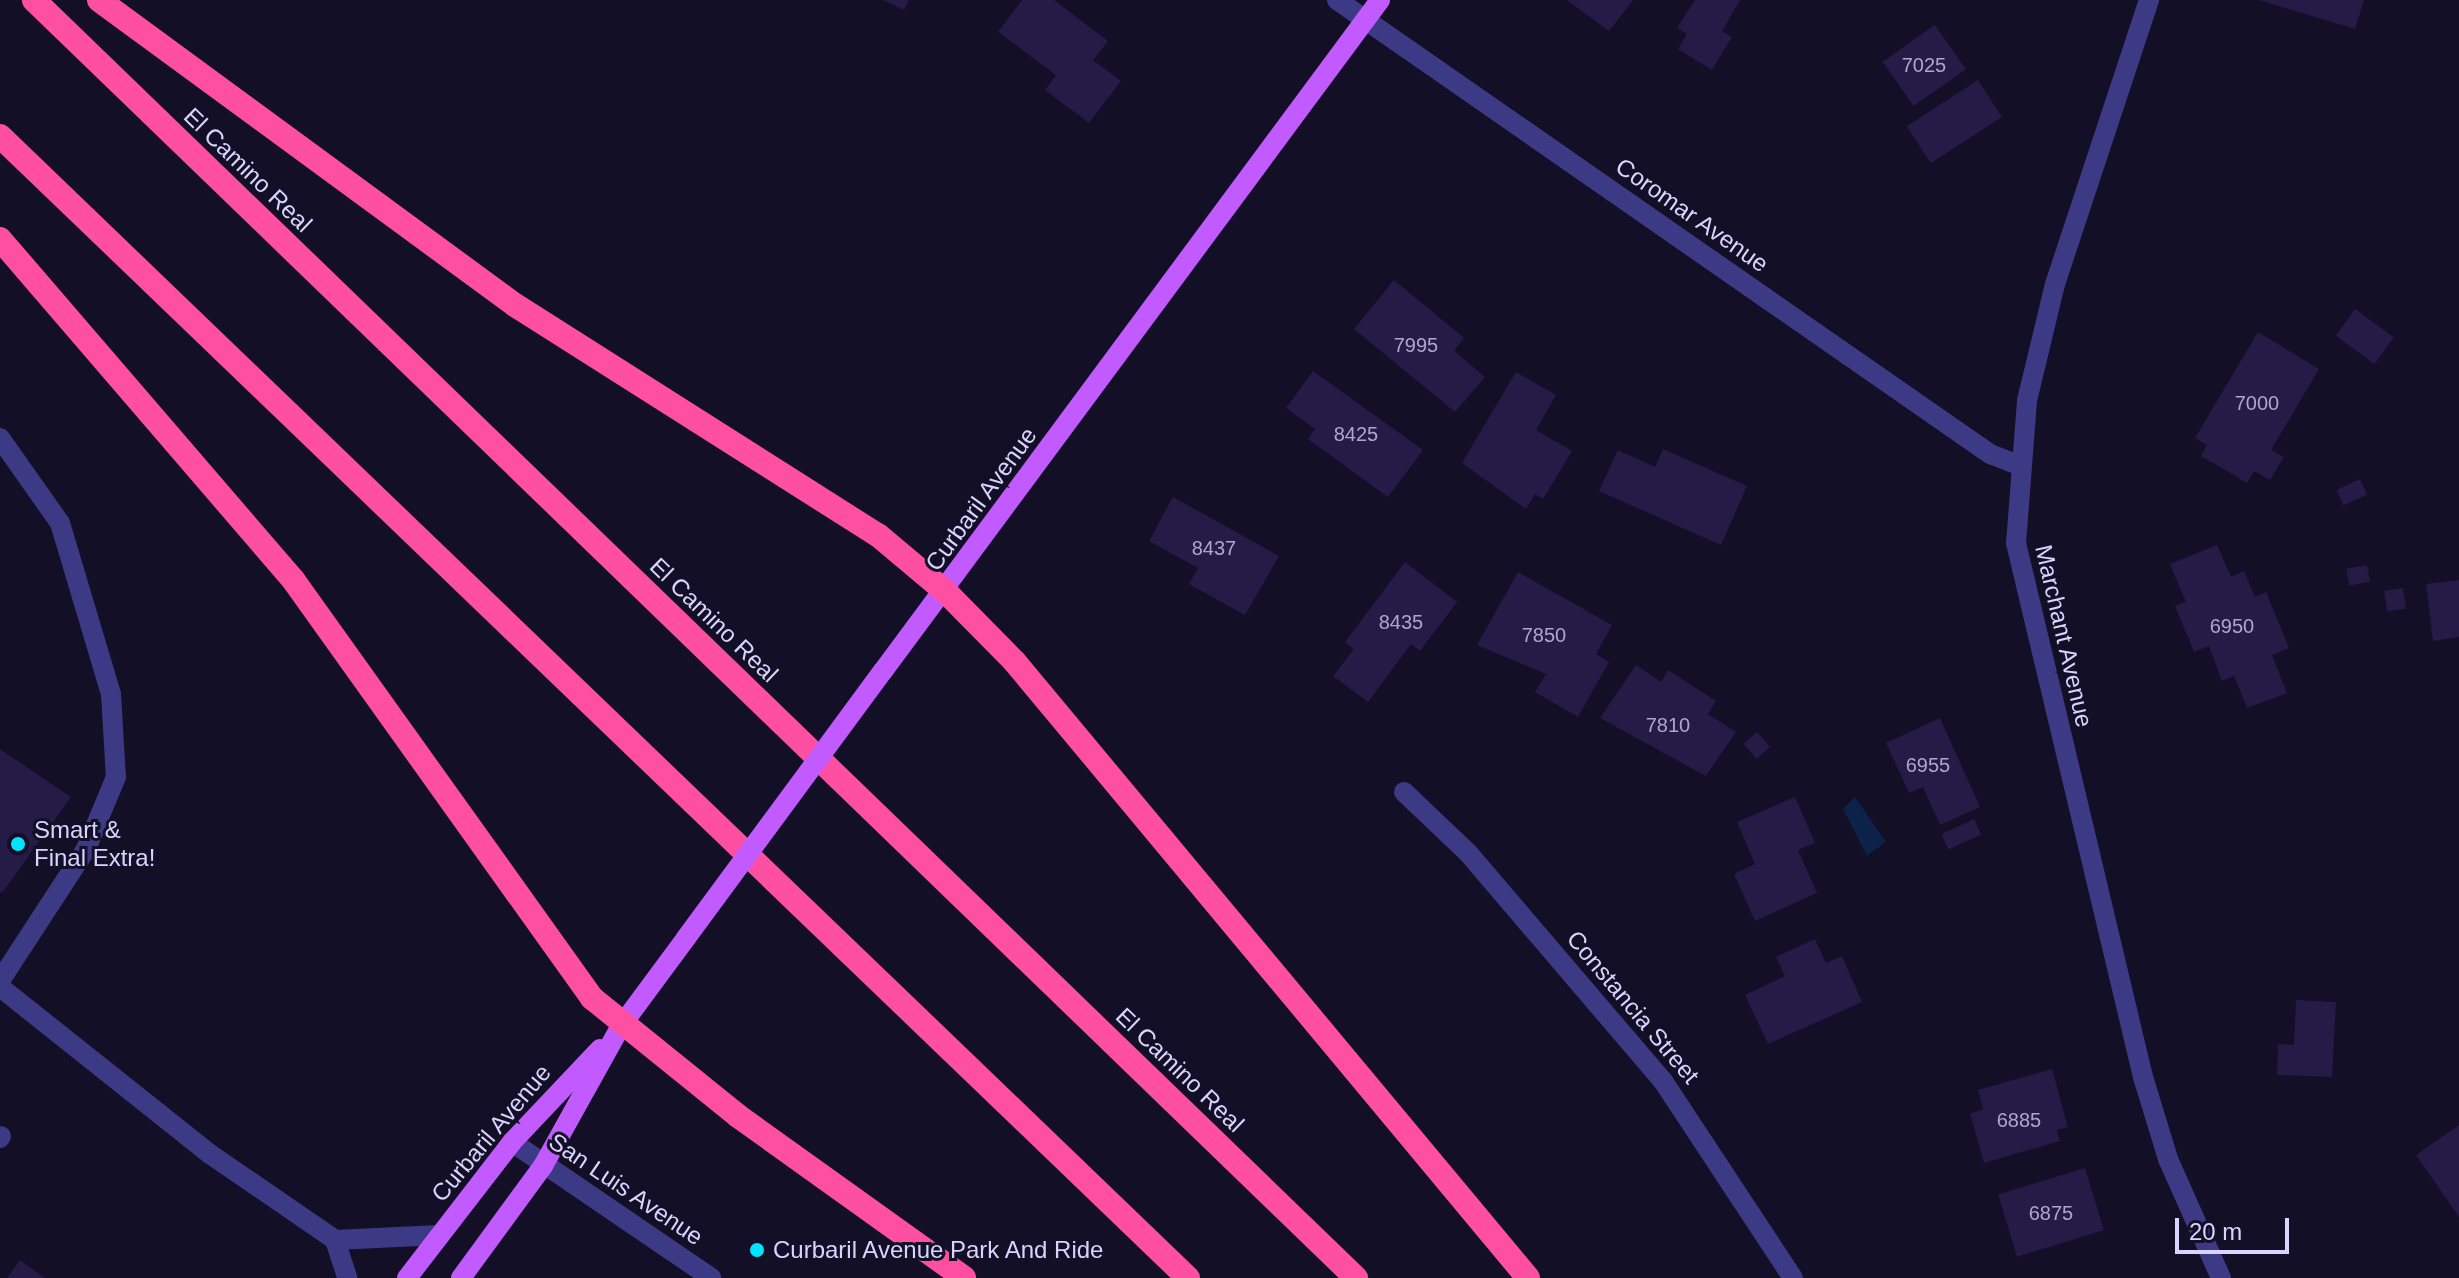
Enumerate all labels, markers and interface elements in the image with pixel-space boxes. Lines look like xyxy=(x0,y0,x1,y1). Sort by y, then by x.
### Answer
house number: 7025 xyxy=(1902,53,1946,77)
street label: El Camino Real xyxy=(178,102,318,238)
street label: Coromar Avenue xyxy=(1610,151,1774,279)
house number: 7995 xyxy=(1394,333,1438,357)
house number: 7000 xyxy=(2235,391,2279,415)
street label: Curbaril Avenue xyxy=(919,421,1043,577)
house number: 8425 xyxy=(1334,422,1378,446)
house number: 8437 xyxy=(1192,536,1236,560)
street label: Marchant Avenue xyxy=(2029,541,2099,731)
street label: El Camino Real xyxy=(644,552,784,688)
house number: 8435 xyxy=(1379,610,1423,634)
house number: 6950 xyxy=(2210,614,2254,638)
house number: 7850 xyxy=(1522,623,1566,647)
house number: 7810 xyxy=(1646,713,1690,737)
house number: 6955 xyxy=(1906,753,1950,777)
place label: Smart & Final Extra! xyxy=(34,816,155,872)
marker: Smart & Final Extra! xyxy=(9,835,27,853)
street label: Constancia Street xyxy=(1561,925,1705,1089)
street label: El Camino Real xyxy=(1110,1002,1250,1138)
street label: Curbaril Avenue xyxy=(425,1058,557,1208)
house number: 6885 xyxy=(1997,1108,2041,1132)
street label: San Luis Avenue xyxy=(543,1126,709,1252)
house number: 6875 xyxy=(2029,1201,2073,1225)
scale bar xyxy=(2179,1202,2293,1252)
text: 20 m xyxy=(2189,1218,2242,1245)
place label: Curbaril Avenue Park And Ride xyxy=(773,1236,1106,1264)
marker: Curbaril Avenue Park And Ride xyxy=(748,1241,766,1259)

